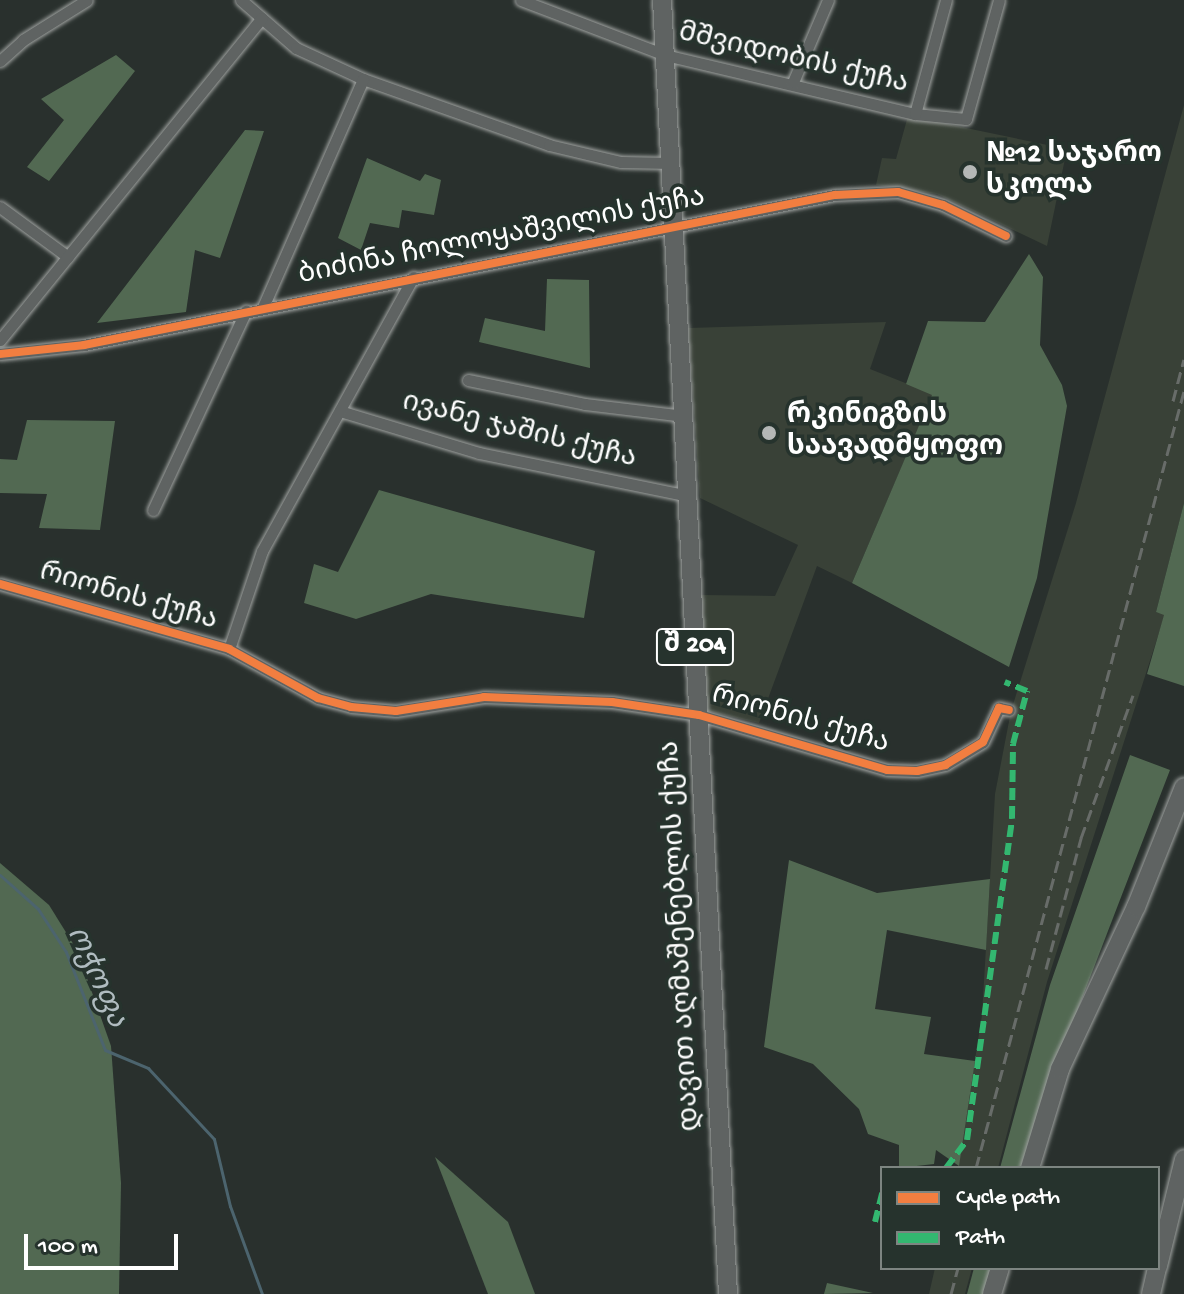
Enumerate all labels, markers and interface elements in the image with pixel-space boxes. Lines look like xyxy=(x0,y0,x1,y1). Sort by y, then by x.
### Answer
street label: მშვიდობის ქუჩა xyxy=(675,17,911,103)
place label: №12 საჯარო სკოლა xyxy=(986,139,1162,205)
marker: №12 საჯარო სკოლა xyxy=(961,163,979,181)
street label: ბიძინა ჩოლოყაშვილის ქუჩა xyxy=(296,182,708,294)
street label: ივანე ჯაშის ქუჩა xyxy=(399,387,639,477)
place label: რკინიგზის საავადმყოფო xyxy=(787,400,1003,466)
marker: რკინიგზის საავადმყოფო xyxy=(758,422,780,444)
street label: რიონის ქუჩა xyxy=(35,557,221,639)
road number: შ 204 xyxy=(655,625,735,669)
street label: რიონის ქუჩა xyxy=(707,680,893,762)
street label: დავით აღმაშენებლის ქუჩა xyxy=(655,740,709,1132)
water label: ოჭოფა xyxy=(56,922,132,1034)
legend xyxy=(880,1166,1160,1270)
text: Cycle path xyxy=(956,1184,1060,1213)
scale bar xyxy=(28,1218,182,1268)
text: Path xyxy=(956,1224,1005,1253)
text: 100 m xyxy=(38,1233,98,1262)

